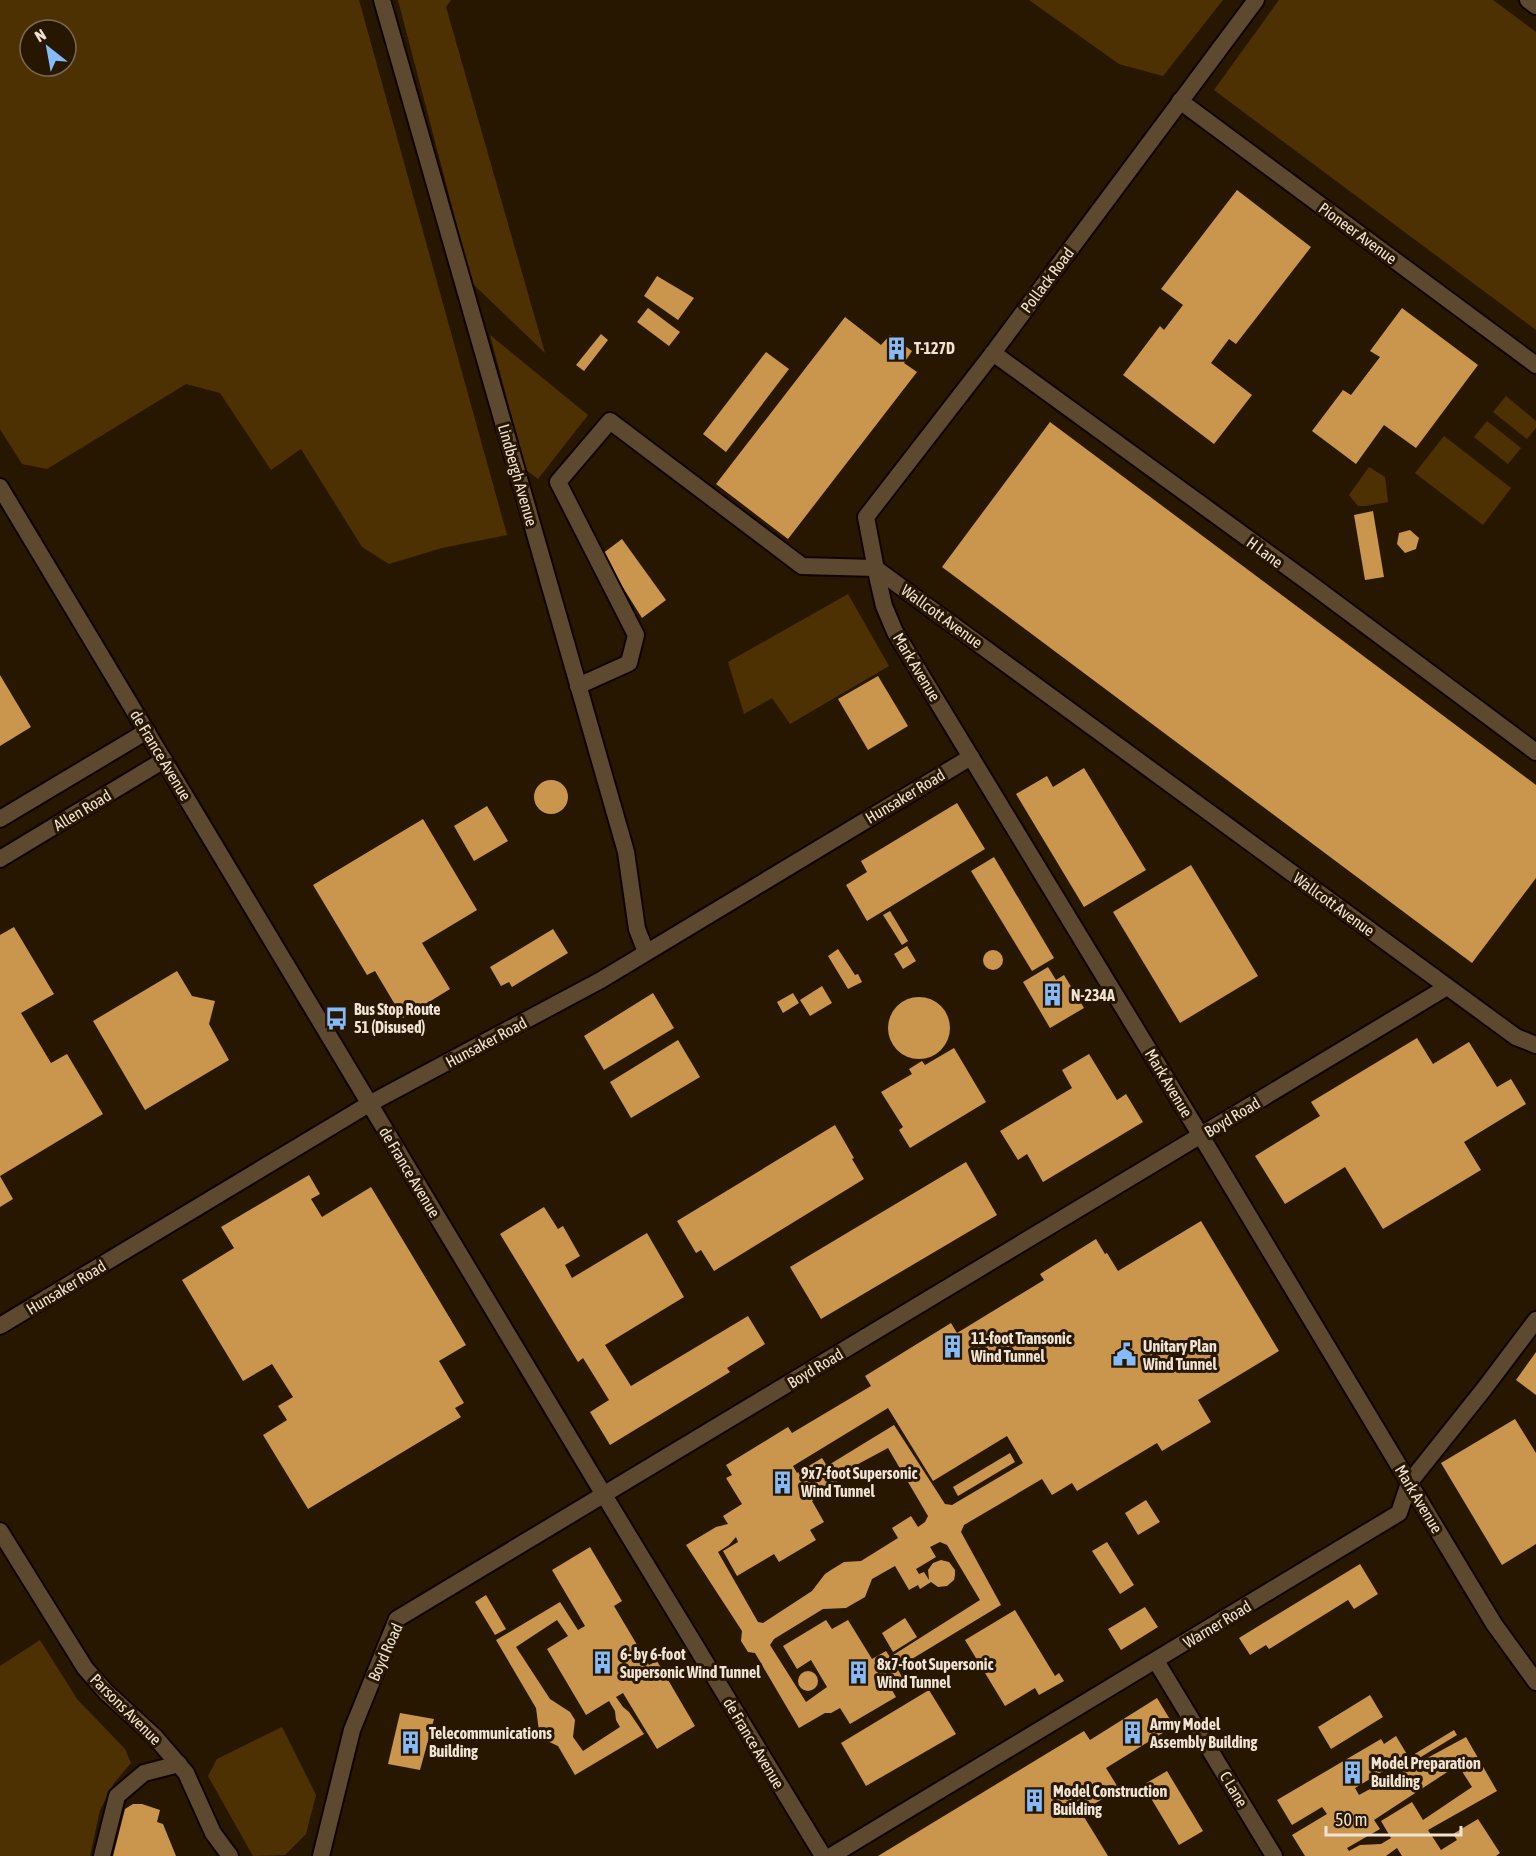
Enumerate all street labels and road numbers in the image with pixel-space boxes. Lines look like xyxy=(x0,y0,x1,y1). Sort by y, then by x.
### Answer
street label: Pioneer Avenue xyxy=(1315,199,1401,267)
street label: Pollack Road xyxy=(1017,244,1077,316)
street label: Lindbergh Avenue xyxy=(494,422,541,528)
street label: H Lane xyxy=(1243,533,1287,571)
street label: Wallcott Avenue xyxy=(898,580,986,652)
street label: Mark Avenue xyxy=(890,630,944,704)
street label: de France Avenue xyxy=(127,706,195,804)
street label: Hunsaker Road xyxy=(862,765,948,827)
street label: Allen Road xyxy=(50,786,114,834)
street label: Wallcott Avenue xyxy=(1290,868,1378,940)
street label: Hunsaker Road xyxy=(442,1013,530,1071)
street label: Mark Avenue xyxy=(1142,1046,1196,1120)
street label: Boyd Road xyxy=(1201,1093,1264,1141)
street label: de France Avenue xyxy=(376,1123,444,1221)
street label: Hunsaker Road xyxy=(23,1256,109,1318)
street label: Boyd Road xyxy=(784,1344,847,1392)
street label: Mark Avenue xyxy=(1392,1462,1446,1536)
street label: Warner Road xyxy=(1180,1597,1254,1651)
street label: Boyd Road xyxy=(364,1620,407,1684)
street label: Parsons Avenue xyxy=(87,1670,165,1748)
street label: de France Avenue xyxy=(720,1694,788,1792)
street label: C Lane xyxy=(1216,1768,1252,1810)

